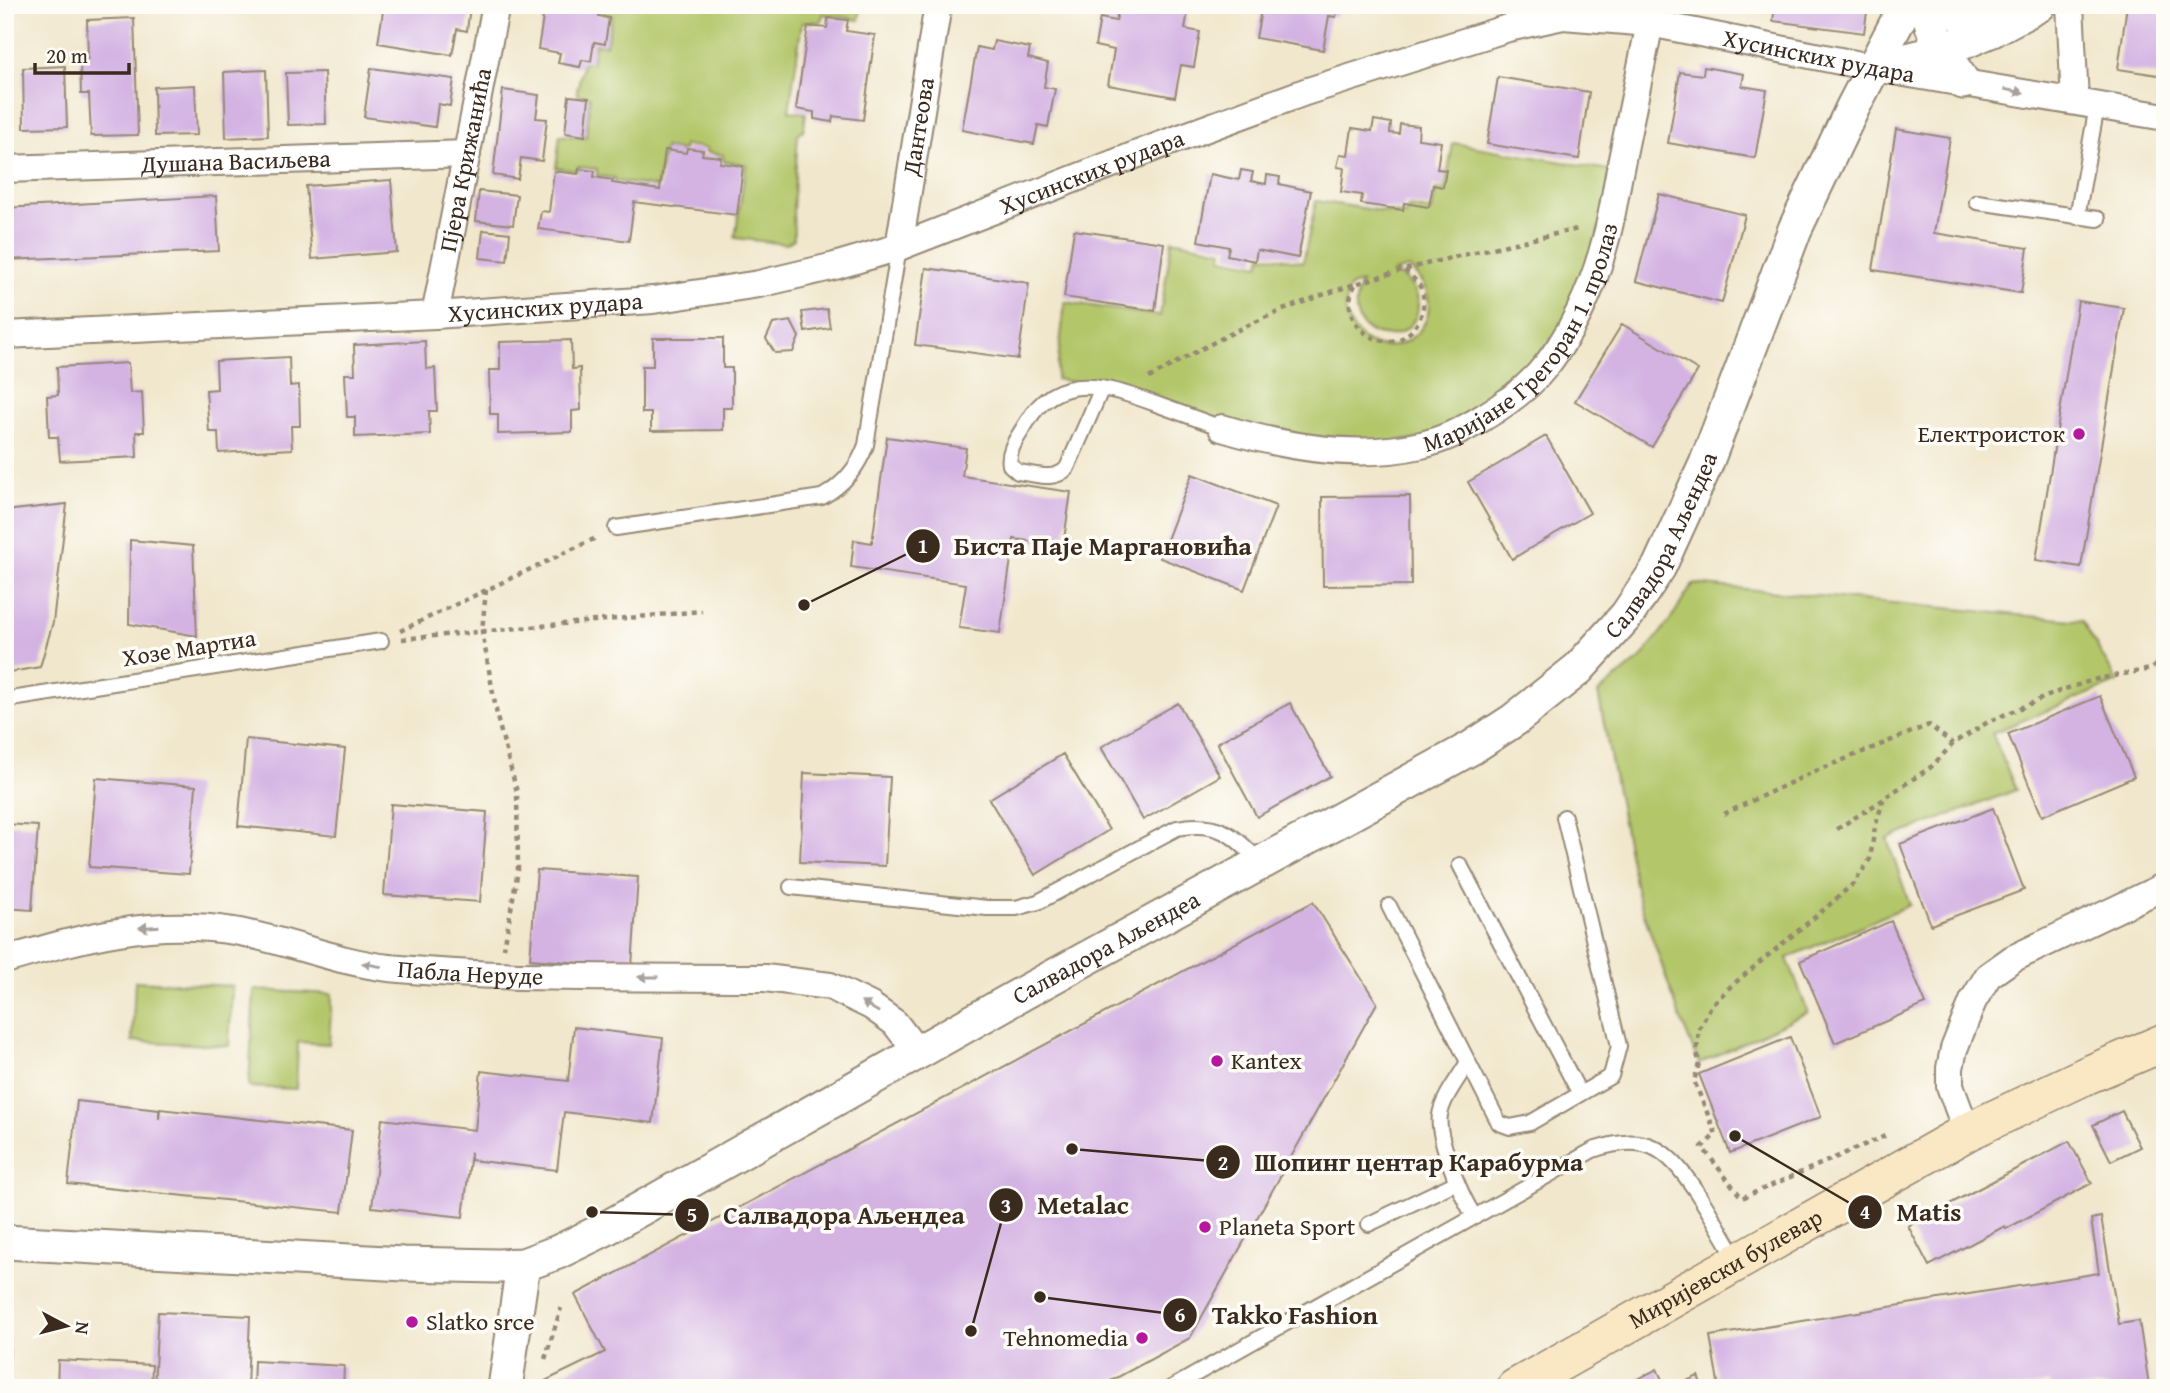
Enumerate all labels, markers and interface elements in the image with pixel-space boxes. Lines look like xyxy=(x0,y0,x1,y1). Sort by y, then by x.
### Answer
street label: Хусинских рудара xyxy=(1720,20,1918,92)
scale bar xyxy=(35,32,130,76)
text: 20 m xyxy=(46,40,88,71)
street label: Пјера Крижанића xyxy=(430,64,500,255)
street label: Дантеова xyxy=(893,74,943,179)
one-way arrow xyxy=(2004,86,2026,97)
street label: Хусинских рудара xyxy=(994,120,1189,223)
street label: Душана Васиљева xyxy=(139,140,332,182)
street label: Маријане Грегоран 1. пролаз xyxy=(1419,219,1626,461)
street label: Хусинских рудара xyxy=(447,283,644,331)
place label: Електроисток xyxy=(1918,416,2065,451)
marker: Електроисток xyxy=(2071,426,2087,442)
street label: Салвадора Аљендеа xyxy=(1596,446,1726,646)
callout: Биста Паје Маргановића xyxy=(905,522,1266,569)
text: Биста Паје Маргановића xyxy=(954,526,1253,565)
text: 1 xyxy=(918,530,928,561)
street label: Хозе Мартиа xyxy=(120,620,259,675)
street label: Салвадора Аљендеа xyxy=(1006,881,1206,1013)
one-way arrow xyxy=(138,922,160,933)
street label: Пабла Неруде xyxy=(396,951,544,994)
one-way arrow xyxy=(361,959,383,970)
one-way arrow xyxy=(637,971,659,983)
one-way arrow xyxy=(860,1000,879,1013)
place label: Kantex xyxy=(1231,1043,1302,1078)
marker: Kantex xyxy=(1209,1053,1225,1069)
callout: Шопинг центар Карабурма xyxy=(1206,1139,1597,1186)
text: Шопинг центар Карабурма xyxy=(1255,1142,1584,1181)
text: 2 xyxy=(1218,1147,1228,1178)
callout: Metalac xyxy=(988,1182,1143,1229)
text: Metalac xyxy=(1037,1185,1129,1224)
callout: Matis xyxy=(1847,1188,1975,1235)
text: 3 xyxy=(1001,1190,1011,1221)
callout: Салвадора Аљендеа xyxy=(674,1191,979,1238)
text: Matis xyxy=(1897,1192,1961,1231)
text: Салвадора Аљендеа xyxy=(723,1195,965,1234)
text: 4 xyxy=(1860,1196,1871,1227)
text: 5 xyxy=(687,1199,697,1230)
street label: Миријевски булевар xyxy=(1622,1199,1829,1337)
place label: Planeta Sport xyxy=(1219,1209,1356,1244)
marker: Planeta Sport xyxy=(1197,1219,1213,1235)
north arrow xyxy=(32,1292,102,1362)
callout: Takko Fashion xyxy=(1163,1292,1392,1339)
text: Takko Fashion xyxy=(1212,1295,1379,1334)
text: 6 xyxy=(1175,1299,1186,1330)
place label: Slatko srce xyxy=(426,1304,534,1339)
marker: Slatko srce xyxy=(404,1314,420,1330)
text: N xyxy=(68,1320,98,1336)
place label: Tehnomedia xyxy=(1003,1320,1129,1355)
marker: Tehnomedia xyxy=(1134,1330,1150,1346)

